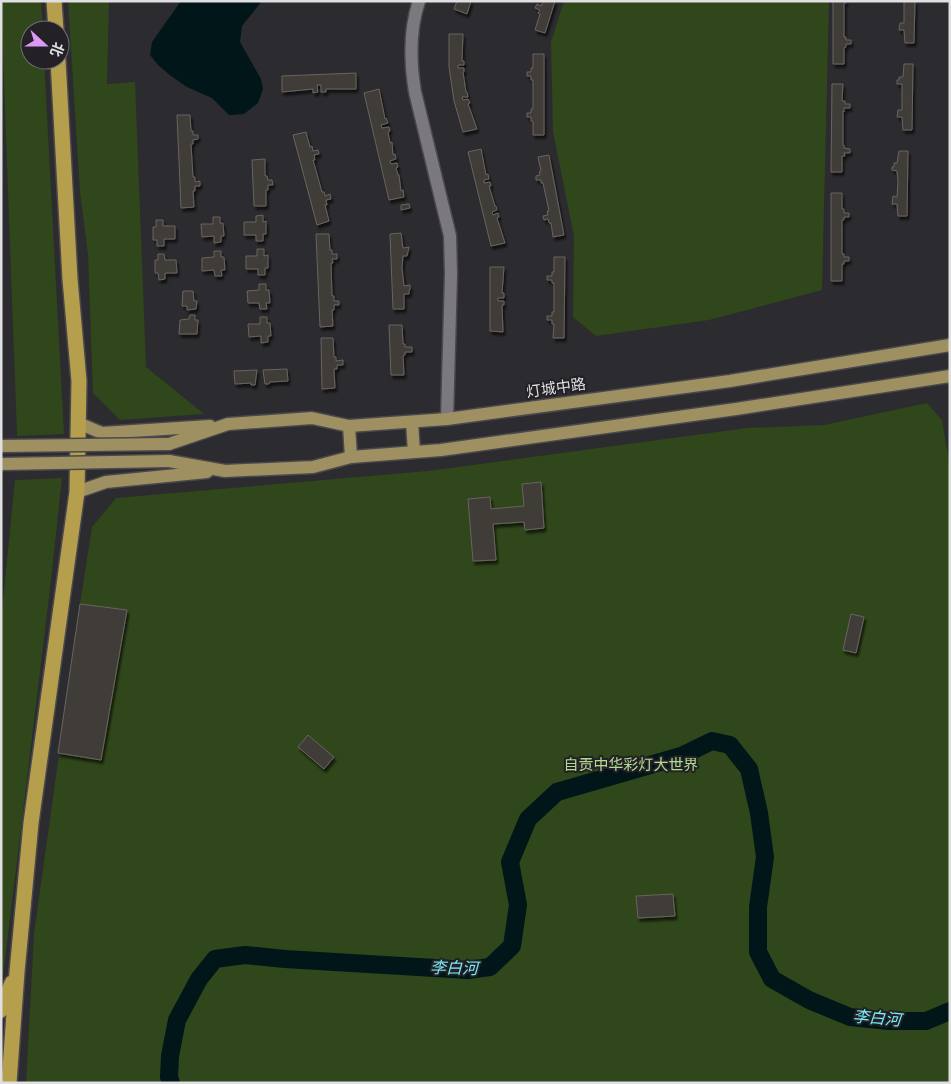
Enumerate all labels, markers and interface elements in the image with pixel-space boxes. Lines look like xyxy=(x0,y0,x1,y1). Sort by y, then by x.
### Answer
north arrow xyxy=(20,20,70,70)
text: 北 xyxy=(47,40,67,59)
street label: 灯城中路 xyxy=(525,375,587,401)
park label: 自贡中华彩灯大世界 xyxy=(563,756,699,774)
water label: 李白河 xyxy=(430,958,481,978)
water label: 李白河 xyxy=(852,1006,905,1030)

